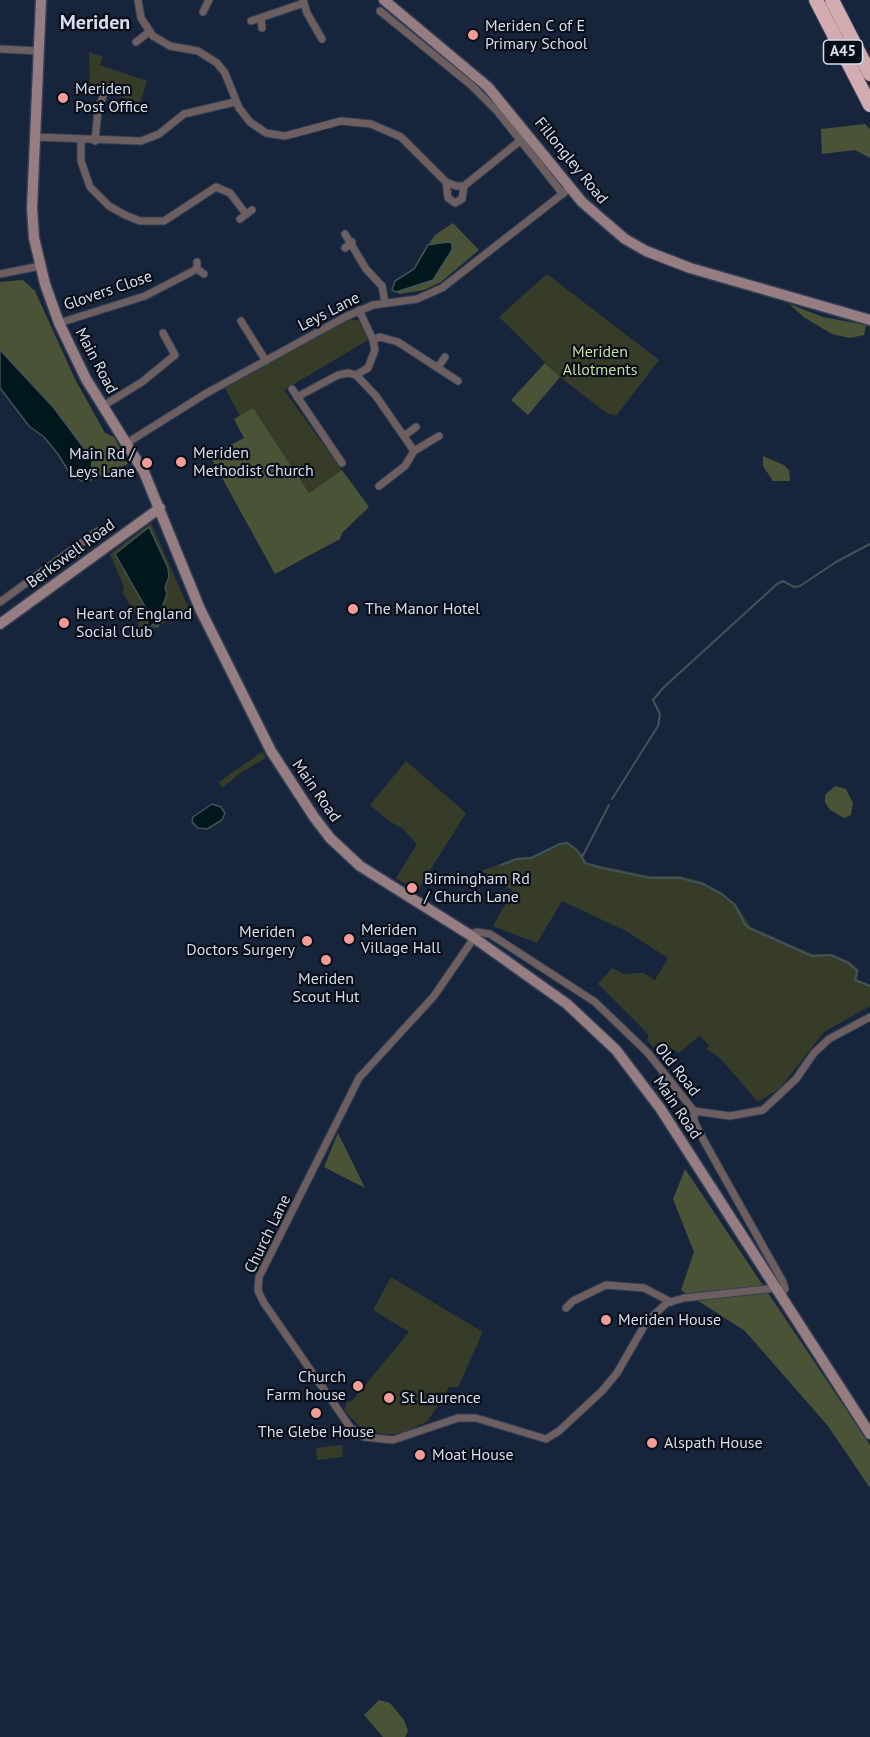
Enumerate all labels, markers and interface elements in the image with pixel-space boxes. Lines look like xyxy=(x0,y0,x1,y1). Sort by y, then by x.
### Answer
district label: Meriden xyxy=(60,11,130,35)
place label: Meriden C of E Primary School xyxy=(485,16,587,54)
marker: Meriden C of E Primary School xyxy=(466,28,480,42)
road number: A45 xyxy=(824,40,862,64)
place label: Meriden Post Office xyxy=(75,79,148,117)
marker: Meriden Post Office xyxy=(56,91,70,105)
street label: Fillongley Road xyxy=(530,114,612,208)
street label: Glovers Close xyxy=(61,267,155,315)
street label: Leys Lane xyxy=(295,288,363,336)
street label: Main Road xyxy=(71,325,121,397)
park label: Meriden Allotments xyxy=(563,342,637,380)
place label: Meriden Methodist Church xyxy=(193,443,314,481)
place label: Main Rd / Leys Lane xyxy=(69,444,135,482)
marker: Meriden Methodist Church xyxy=(174,455,188,469)
marker: Main Rd / Leys Lane xyxy=(140,456,154,470)
street label: Berkswell Road xyxy=(23,516,119,592)
place label: The Manor Hotel xyxy=(365,599,480,619)
marker: The Manor Hotel xyxy=(346,602,360,616)
place label: Heart of England Social Club xyxy=(76,604,192,642)
marker: Heart of England Social Club xyxy=(57,616,71,630)
street label: Main Road xyxy=(288,756,344,826)
place label: Birmingham Rd / Church Lane xyxy=(424,869,530,907)
marker: Birmingham Rd / Church Lane xyxy=(405,881,419,895)
place label: Meriden Village Hall xyxy=(361,920,441,958)
place label: Meriden Doctors Surgery xyxy=(186,922,295,960)
marker: Meriden Village Hall xyxy=(342,932,356,946)
marker: Meriden Doctors Surgery xyxy=(300,934,314,948)
marker: Meriden Scout Hut xyxy=(319,953,333,967)
place label: Meriden Scout Hut xyxy=(292,969,360,1007)
street label: Old Road xyxy=(650,1040,704,1100)
street label: Main Road xyxy=(649,1073,705,1143)
street label: Church Lane xyxy=(241,1192,295,1276)
place label: Meriden House xyxy=(618,1310,721,1330)
marker: Meriden House xyxy=(599,1313,613,1327)
place label: Church Farm house xyxy=(266,1367,346,1405)
marker: Church Farm house xyxy=(351,1379,365,1393)
place label: St Laurence xyxy=(401,1388,481,1408)
marker: St Laurence xyxy=(382,1391,396,1405)
marker: The Glebe House xyxy=(309,1406,323,1420)
place label: The Glebe House xyxy=(258,1422,374,1442)
place label: Alspath House xyxy=(664,1433,763,1453)
marker: Alspath House xyxy=(645,1436,659,1450)
place label: Moat House xyxy=(432,1445,514,1465)
marker: Moat House xyxy=(413,1448,427,1462)

